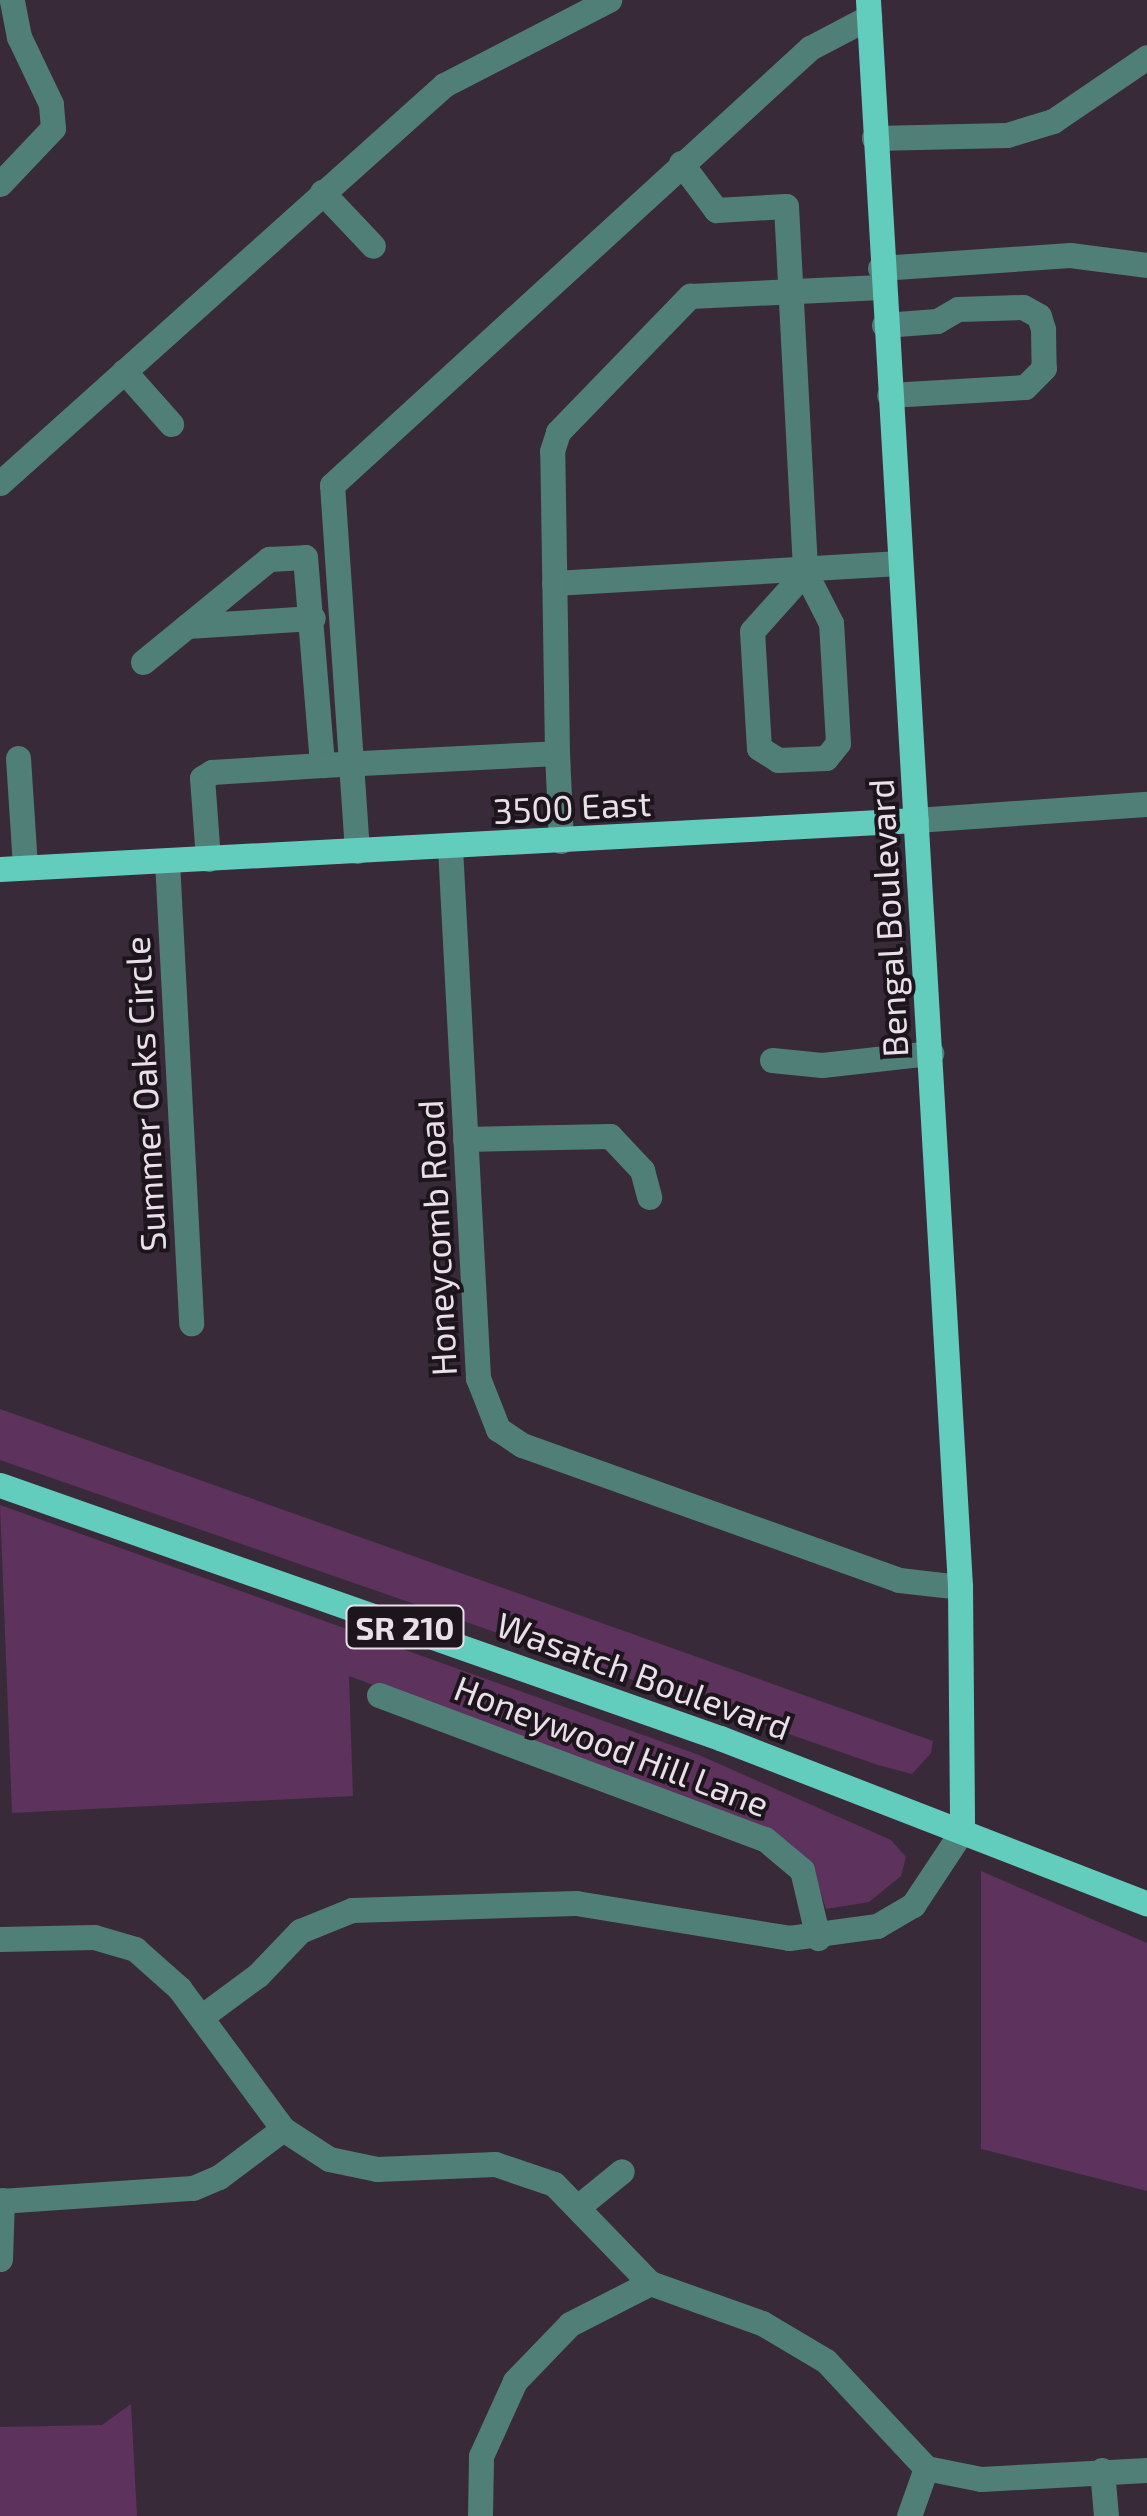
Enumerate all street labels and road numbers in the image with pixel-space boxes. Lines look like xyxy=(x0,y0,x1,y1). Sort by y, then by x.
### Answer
street label: Bengal Boulevard xyxy=(859,777,915,1059)
street label: 3500 East xyxy=(492,781,652,831)
street label: Summer Oaks Circle xyxy=(115,935,173,1253)
street label: Honeycomb Road xyxy=(408,1099,464,1377)
road number: SR 210 xyxy=(345,1600,465,1654)
street label: Wasatch Boulevard xyxy=(491,1602,797,1748)
street label: Honeywood Hill Lane xyxy=(448,1666,776,1824)

